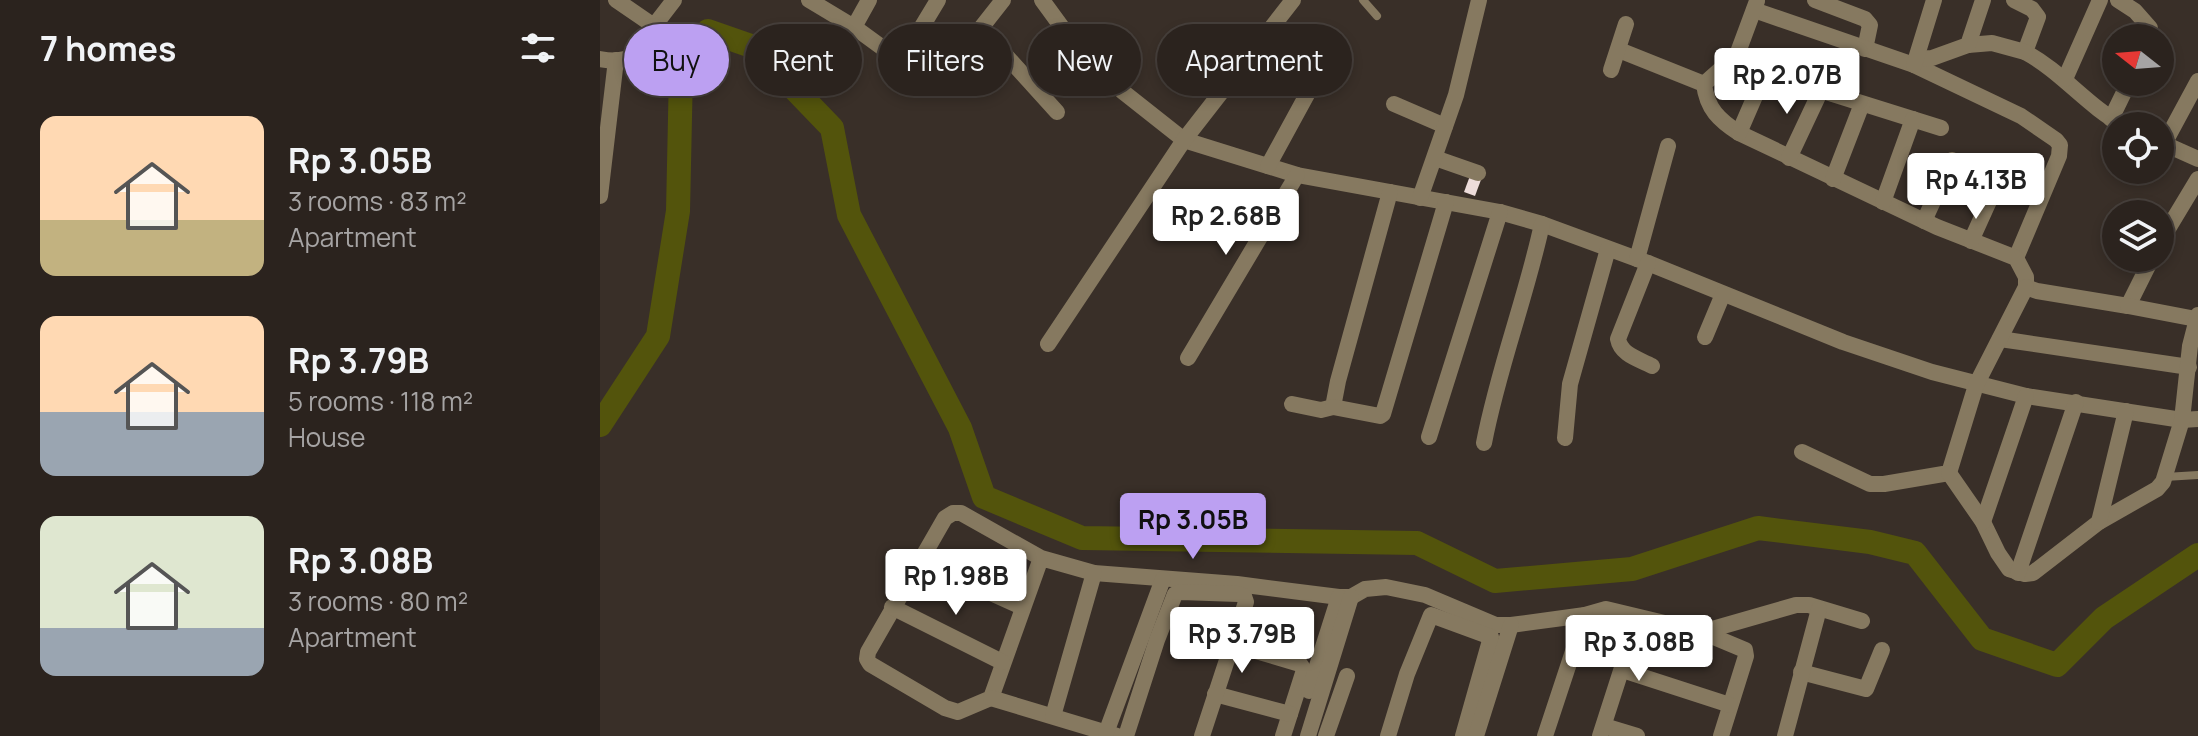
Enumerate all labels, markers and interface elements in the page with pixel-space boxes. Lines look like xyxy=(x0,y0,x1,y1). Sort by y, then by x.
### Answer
chip: Buy xyxy=(624,24,729,96)
chip: Rent xyxy=(745,24,862,96)
chip: Filters xyxy=(878,24,1012,96)
chip: New xyxy=(1028,24,1141,96)
chip: Apartment xyxy=(1157,24,1352,96)
north arrow xyxy=(2102,24,2174,96)
map controls xyxy=(2102,24,2174,272)
text: 7 homes xyxy=(40,25,176,71)
icon: filters xyxy=(516,26,560,70)
pin: Rp 2.07B xyxy=(1704,48,1870,116)
text: Rp 2.07B xyxy=(1732,56,1842,92)
button: locate xyxy=(2102,112,2174,184)
text: Rp 3.05B xyxy=(288,137,432,183)
icon: home xyxy=(104,148,200,244)
pin: Rp 4.13B xyxy=(1893,153,2059,221)
text: Rp 4.13B xyxy=(1925,161,2027,197)
text: 3 rooms · 83 m² xyxy=(288,183,467,219)
pin: Rp 2.68B xyxy=(1143,189,1309,257)
text: Rp 2.68B xyxy=(1171,197,1281,233)
button: layers xyxy=(2102,200,2174,272)
text: Apartment xyxy=(288,219,417,255)
text: Rp 3.79B xyxy=(288,337,429,383)
icon: home xyxy=(104,348,200,444)
text: 5 rooms · 118 m² xyxy=(288,383,473,419)
text: House xyxy=(288,419,365,455)
pin: Rp 3.05B xyxy=(1110,493,1276,561)
text: Rp 3.05B xyxy=(1138,501,1248,537)
text: Rp 3.08B xyxy=(288,537,433,583)
icon: home xyxy=(104,548,200,644)
pin: Rp 1.98B xyxy=(873,549,1039,617)
text: Rp 1.98B xyxy=(903,557,1009,593)
text: 3 rooms · 80 m² xyxy=(288,583,468,619)
pin: Rp 3.79B xyxy=(1159,607,1325,675)
text: Rp 3.79B xyxy=(1188,615,1296,651)
pin: Rp 3.08B xyxy=(1556,615,1722,683)
text: Apartment xyxy=(288,619,417,655)
text: Rp 3.08B xyxy=(1584,623,1694,659)

